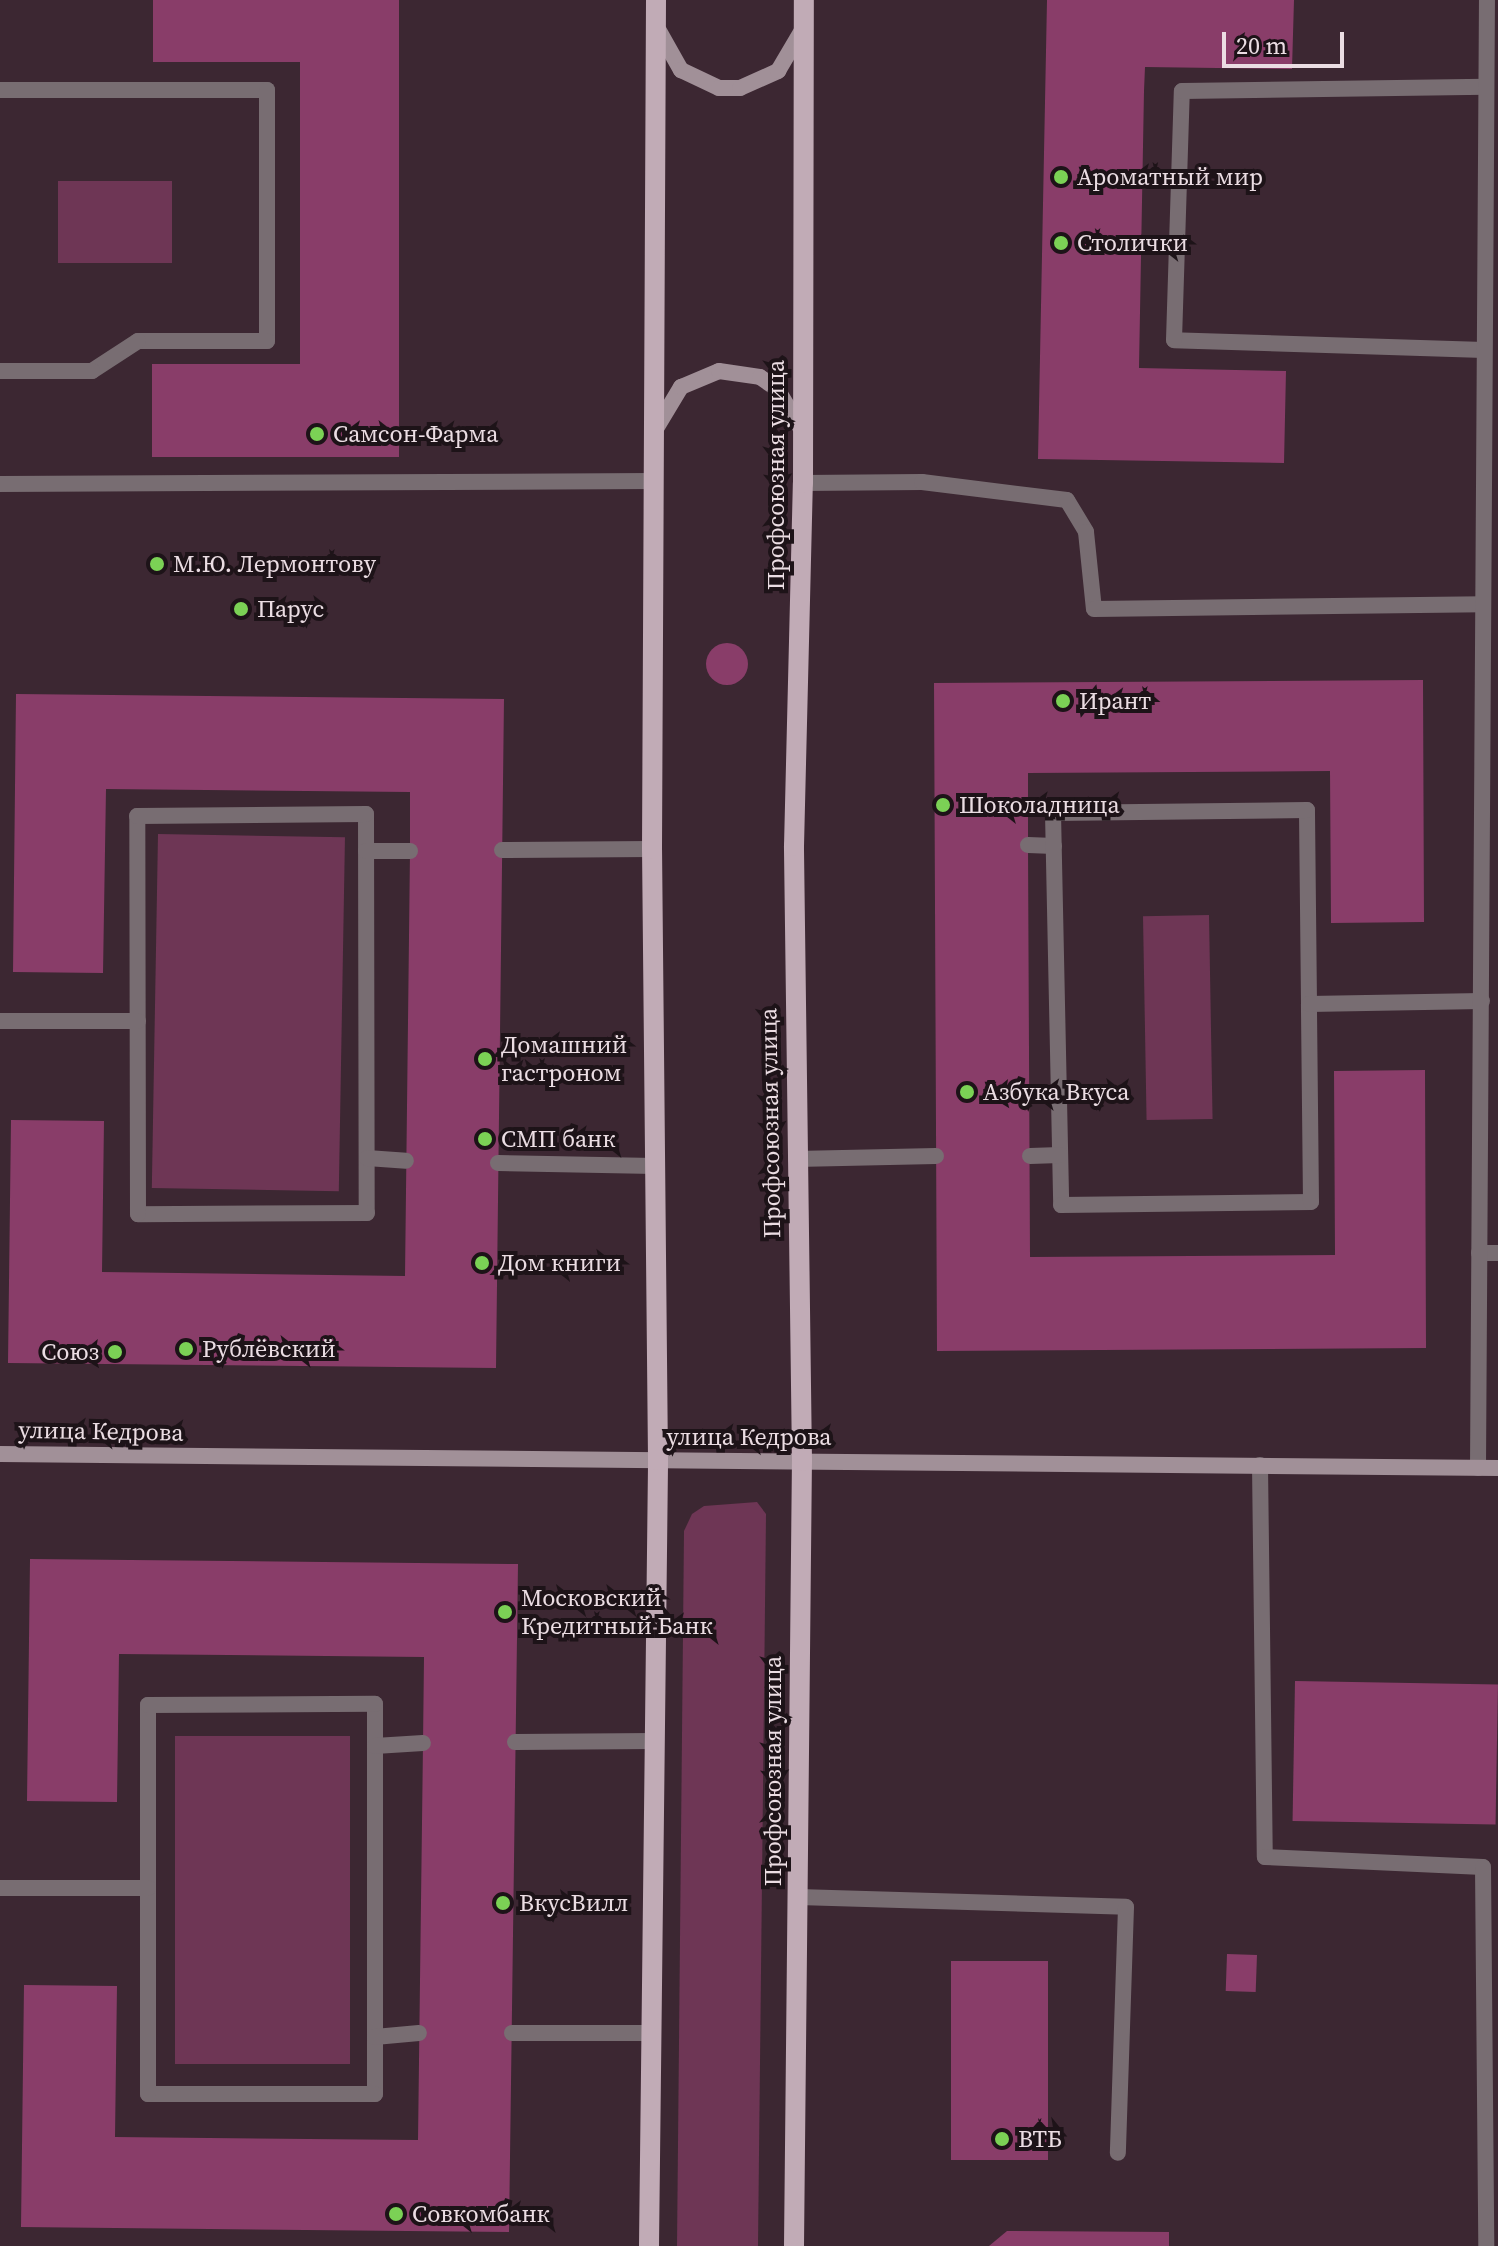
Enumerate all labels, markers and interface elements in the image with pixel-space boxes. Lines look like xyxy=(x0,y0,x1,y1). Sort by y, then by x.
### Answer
scale bar xyxy=(1226,16,1348,66)
text: 20 m xyxy=(1236,29,1287,62)
place label: Ароматный мир xyxy=(1077,163,1263,191)
marker: Ароматный мир xyxy=(1052,168,1070,186)
place label: Столички xyxy=(1077,229,1188,257)
marker: Столички xyxy=(1052,234,1070,252)
street label: Профсоюзная улица xyxy=(762,360,790,590)
place label: Самсон-Фарма xyxy=(333,420,498,448)
marker: Самсон-Фарма xyxy=(308,425,326,443)
place label: М.Ю. Лермонтову xyxy=(173,550,376,578)
marker: М.Ю. Лермонтову xyxy=(148,555,166,573)
place label: Парус xyxy=(257,595,324,623)
marker: Парус xyxy=(232,600,250,618)
place label: Ирант xyxy=(1079,687,1151,715)
marker: Ирант xyxy=(1054,692,1072,710)
place label: Шоколадница xyxy=(959,791,1120,819)
marker: Шоколадница xyxy=(934,796,952,814)
street label: Профсоюзная улица xyxy=(754,1008,786,1238)
place label: Домашний гастроном xyxy=(501,1031,627,1087)
marker: Домашний гастроном xyxy=(476,1050,494,1068)
place label: Азбука Вкуса xyxy=(983,1078,1129,1106)
marker: Азбука Вкуса xyxy=(958,1083,976,1101)
place label: СМП банк xyxy=(501,1125,616,1153)
marker: СМП банк xyxy=(476,1130,494,1148)
place label: Дом книги xyxy=(498,1249,621,1277)
marker: Дом книги xyxy=(473,1254,491,1272)
place label: Рублёвский xyxy=(202,1335,336,1363)
place label: Союз xyxy=(41,1338,99,1366)
marker: Рублёвский xyxy=(177,1340,195,1358)
marker: Союз xyxy=(106,1343,124,1361)
street label: улица Кедрова xyxy=(18,1415,184,1447)
street label: улица Кедрова xyxy=(667,1423,831,1451)
place label: Московский Кредитный Банк xyxy=(521,1584,713,1640)
marker: Московский Кредитный Банк xyxy=(496,1603,514,1621)
street label: Профсоюзная улица xyxy=(759,1656,787,1886)
place label: ВкусВилл xyxy=(519,1889,628,1917)
marker: ВкусВилл xyxy=(494,1894,512,1912)
place label: ВТБ xyxy=(1018,2125,1062,2153)
marker: ВТБ xyxy=(993,2130,1011,2148)
place label: Совкомбанк xyxy=(412,2200,550,2228)
marker: Совкомбанк xyxy=(387,2205,405,2223)

